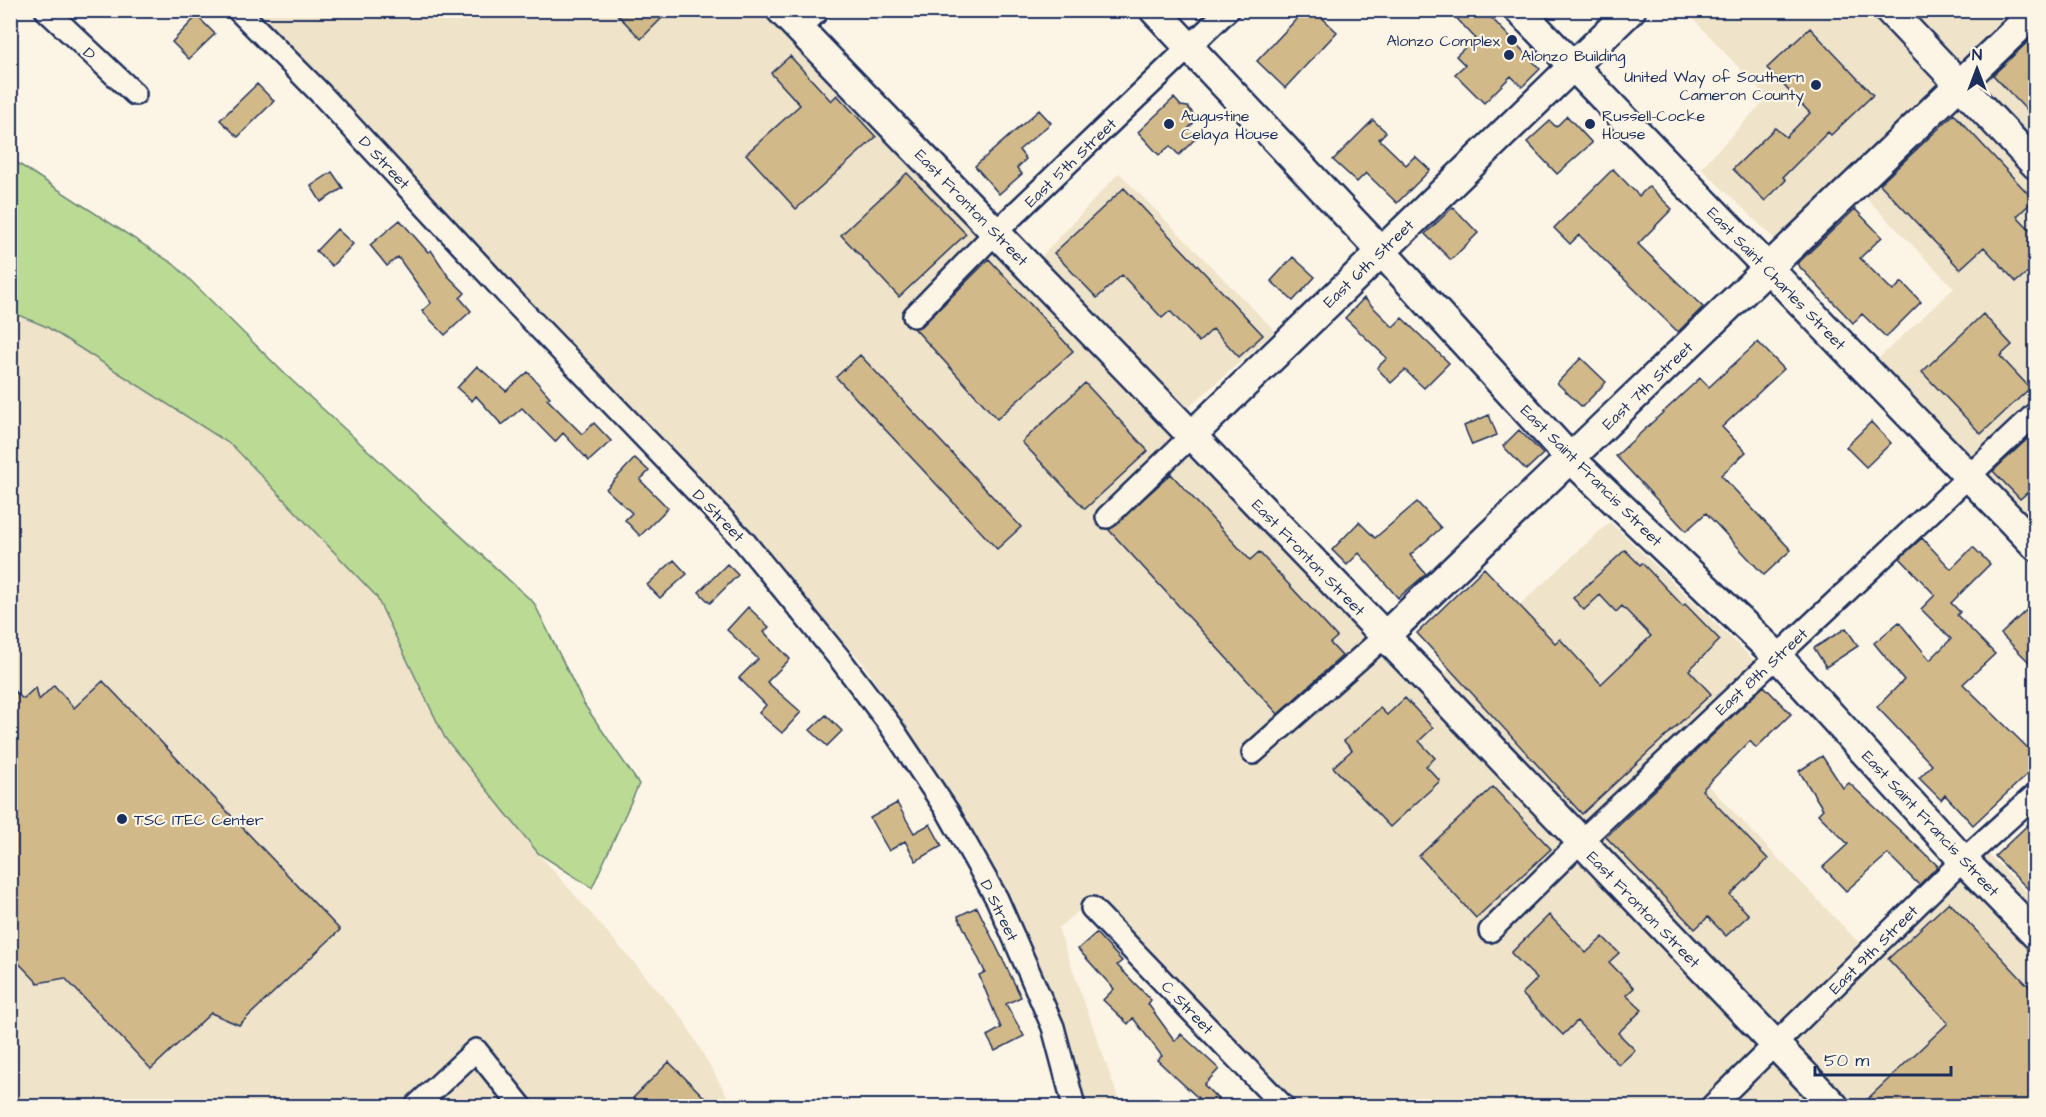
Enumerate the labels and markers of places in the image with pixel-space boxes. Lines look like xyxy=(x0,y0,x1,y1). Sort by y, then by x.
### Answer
place label: Alonzo Complex xyxy=(1387,30,1500,52)
marker: Alonzo Complex xyxy=(1505,33,1519,47)
place label: Alonzo Building xyxy=(1521,45,1625,68)
marker: Alonzo Building xyxy=(1502,48,1516,62)
place label: United Way of Southern Cameron County xyxy=(1624,66,1804,107)
marker: United Way of Southern Cameron County xyxy=(1809,78,1823,92)
place label: Augustine Celaya House xyxy=(1181,105,1279,146)
place label: Russell-Cocke House xyxy=(1602,105,1706,145)
marker: Augustine Celaya House xyxy=(1162,117,1176,131)
marker: Russell-Cocke House xyxy=(1583,117,1597,131)
place label: TSC ITEC Center xyxy=(134,809,264,831)
marker: TSC ITEC Center xyxy=(115,812,129,826)

